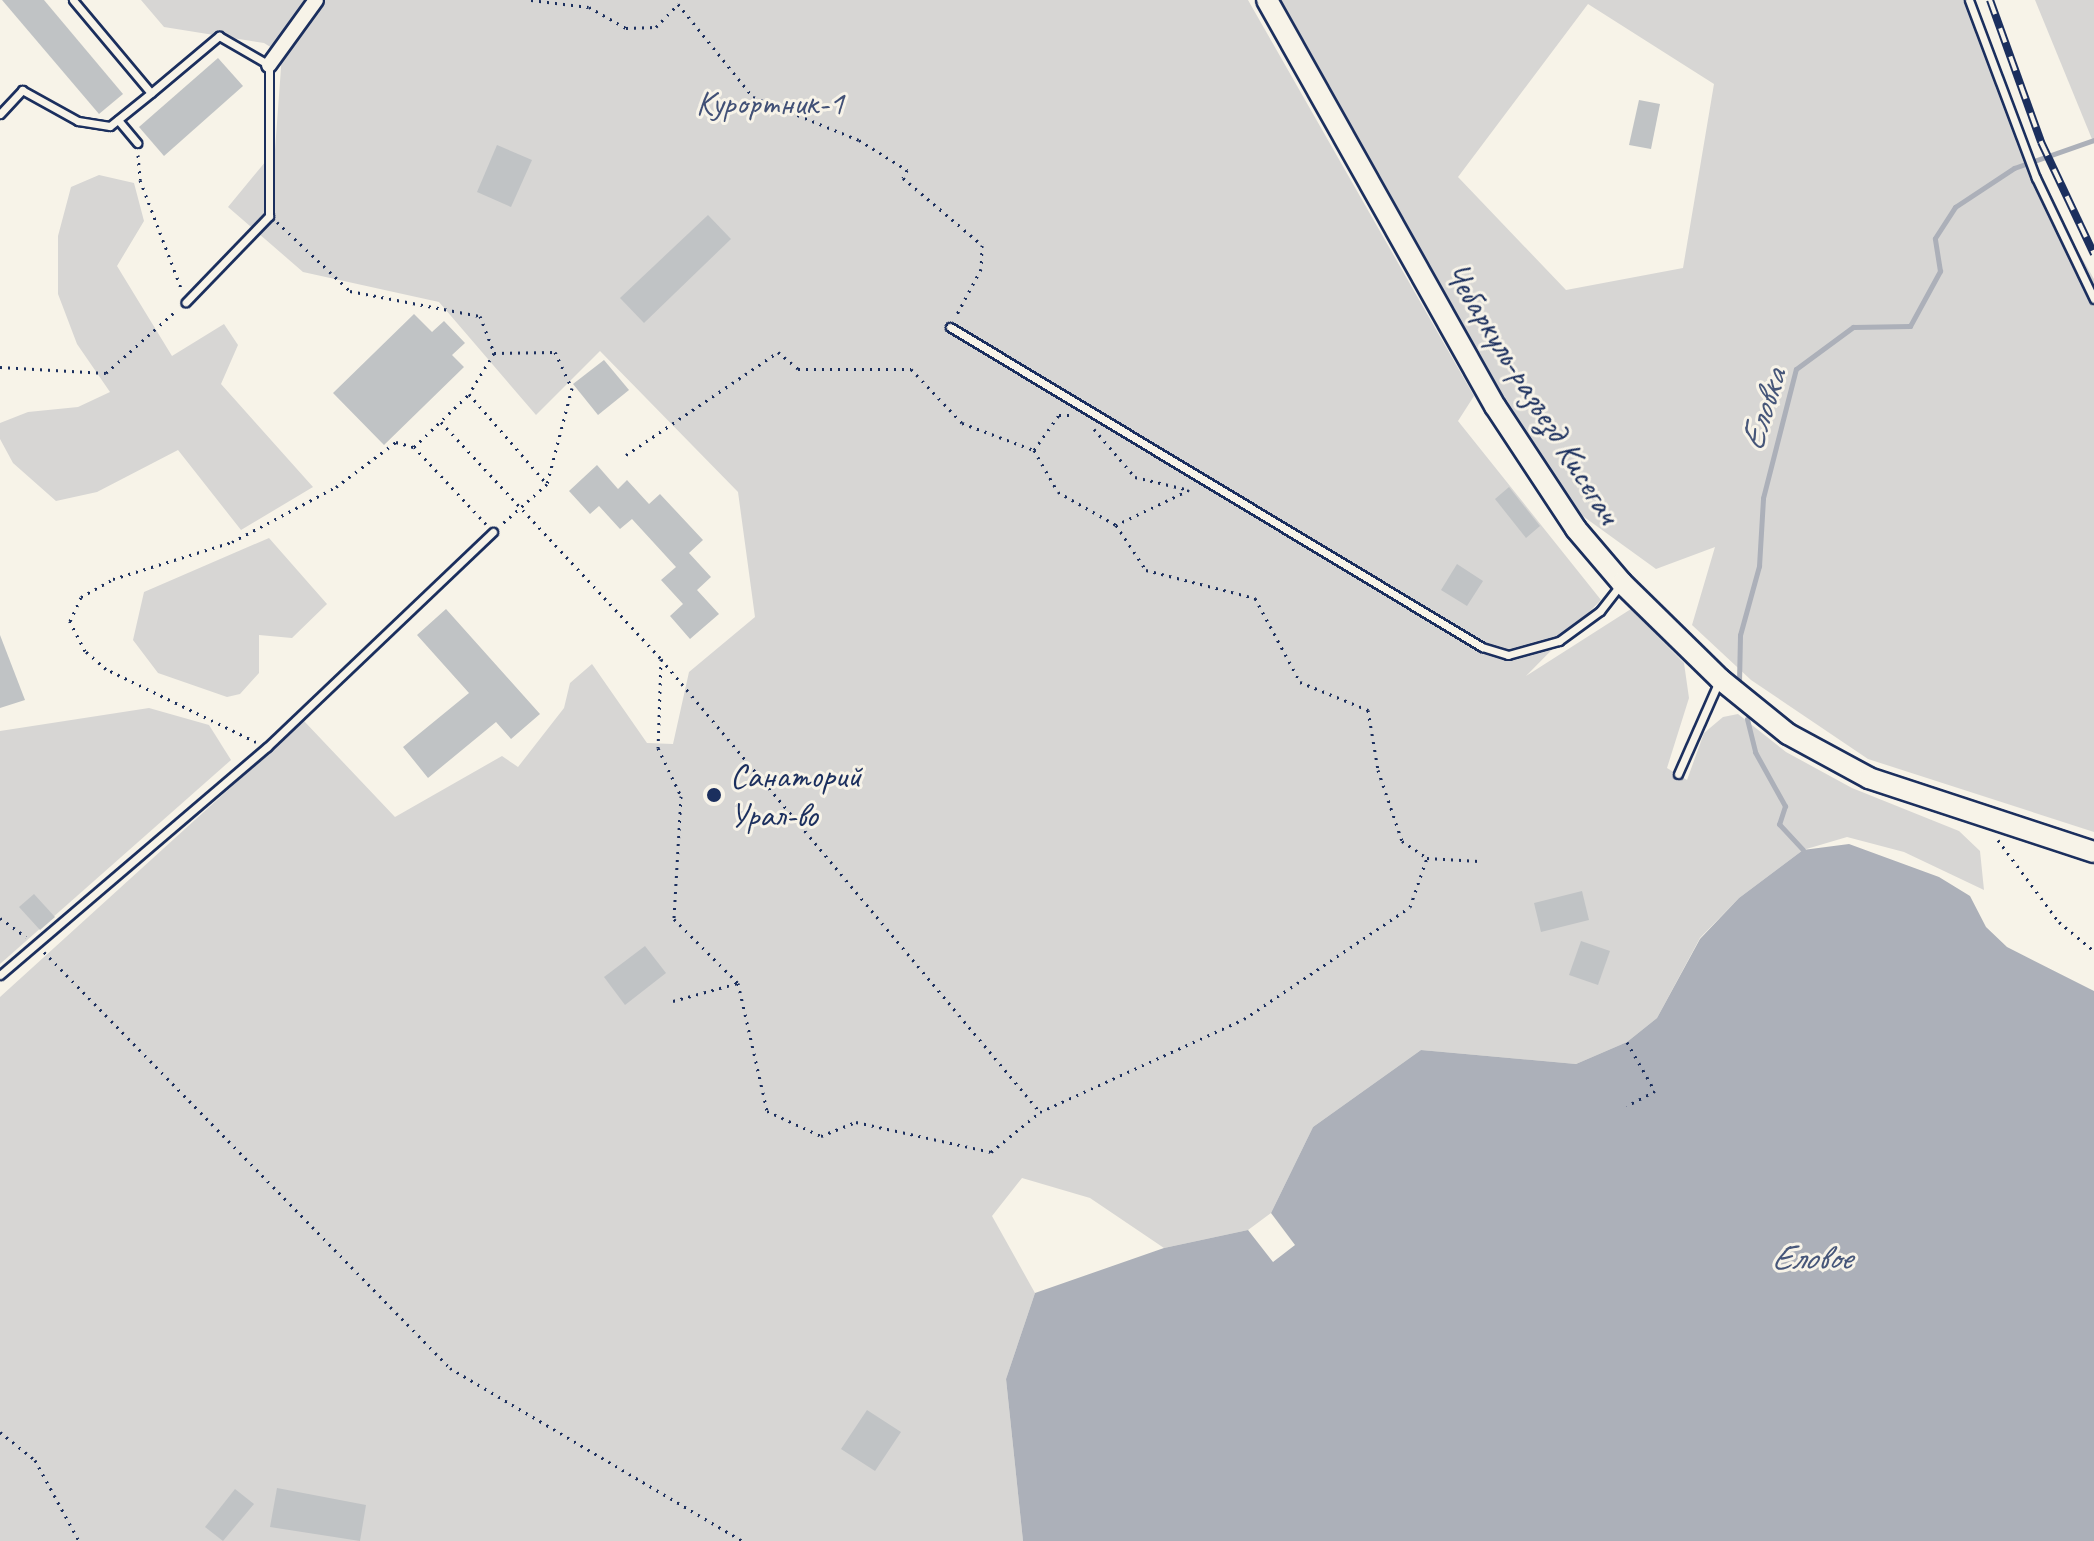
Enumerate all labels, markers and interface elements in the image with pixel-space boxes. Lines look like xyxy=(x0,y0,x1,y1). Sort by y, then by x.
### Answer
park label: Курортник-1 xyxy=(696,83,844,123)
street label: Чебаркуль-разъезд Кисегач xyxy=(1437,257,1629,529)
water label: Еловка xyxy=(1730,364,1796,456)
place label: Санаторий Урал-во xyxy=(730,755,861,834)
marker: Санаторий Урал-во xyxy=(705,786,723,804)
water label: Еловое xyxy=(1771,1236,1851,1280)

